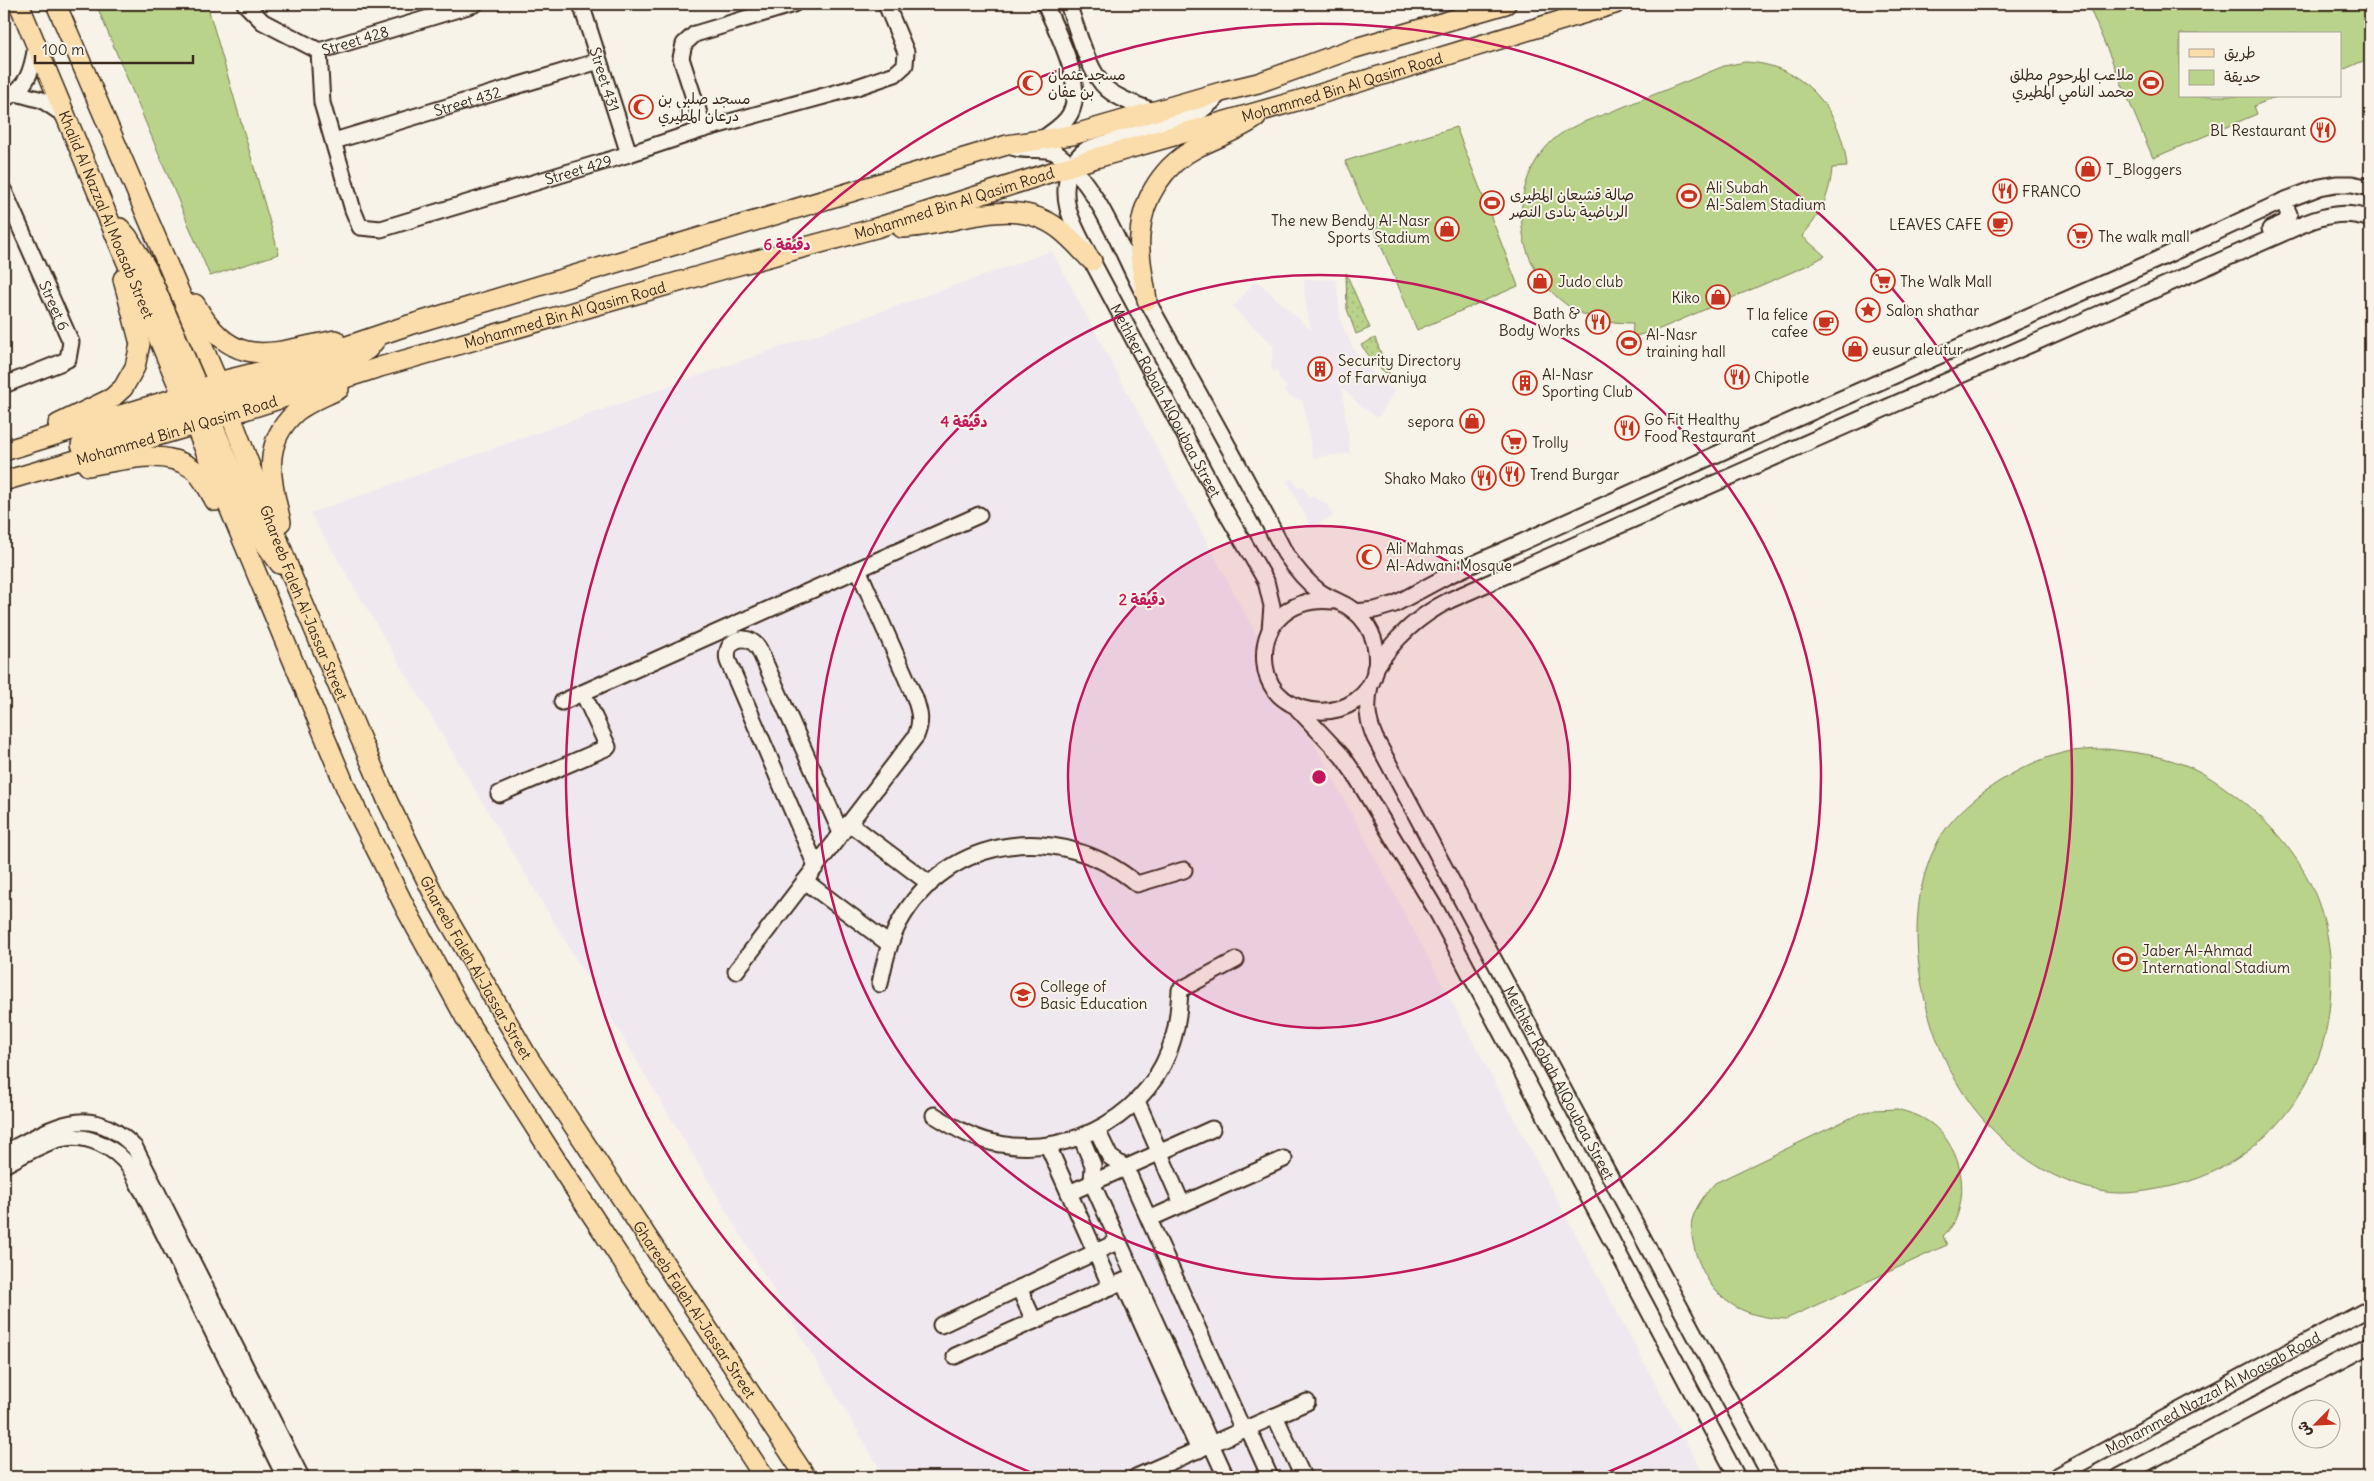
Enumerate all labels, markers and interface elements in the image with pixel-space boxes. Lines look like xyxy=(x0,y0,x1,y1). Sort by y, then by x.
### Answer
street label: Street 428 xyxy=(319,21,391,59)
scale bar xyxy=(35,32,192,64)
legend xyxy=(2179,32,2342,98)
text: 100 m xyxy=(42,40,84,59)
text: طريق xyxy=(2224,43,2256,62)
street label: Street 431 xyxy=(586,45,624,114)
street label: Mohammed Bin Al Qasim Road xyxy=(1239,48,1445,126)
place label: مسجد عثمان بن عفان xyxy=(1048,65,1126,101)
place label: ملاعب المرحوم مطلق محمد النامي المطيري xyxy=(2010,65,2134,105)
text: حديقة xyxy=(2224,67,2261,86)
mosque icon: مسجد عثمان بن عفان xyxy=(1017,70,1043,96)
sports icon: ملاعب المرحوم مطلق محمد النامي المطيري xyxy=(2138,70,2164,96)
street label: Street 432 xyxy=(431,82,503,120)
place label: مسجد صلبي بن درعان المطيري xyxy=(658,89,751,127)
mosque icon: مسجد صلبي بن درعان المطيري xyxy=(628,94,654,120)
street label: Khalid Al Nazzal Al Moasab Street xyxy=(55,107,159,321)
restaurant icon: BL Restaurant xyxy=(2310,117,2336,143)
place label: BL Restaurant xyxy=(2210,121,2306,140)
street label: Street 429 xyxy=(542,150,614,188)
shop icon: T_Bloggers xyxy=(2075,156,2101,182)
place label: T_Bloggers xyxy=(2106,160,2182,179)
street label: Mohammed Bin Al Qasim Road xyxy=(852,162,1057,243)
place label: Ali Subah Al-Salem Stadium xyxy=(1706,178,1826,214)
restaurant icon: FRANCO xyxy=(1992,178,2018,204)
place label: FRANCO xyxy=(2022,182,2081,201)
sports icon: Ali Subah Al-Salem Stadium xyxy=(1676,183,1702,209)
place label: صالة قشيعان المطيرى الرياضية بنادى النصر xyxy=(1508,185,1634,221)
sports icon: صالة قشيعان المطيرى الرياضية بنادى النصر xyxy=(1479,190,1505,216)
place label: The new Bendy Al-Nasr Sports Stadium xyxy=(1271,211,1430,247)
cafe icon: LEAVES CAFE xyxy=(1987,211,2013,237)
place label: LEAVES CAFE xyxy=(1889,215,1982,234)
shop icon: The new Bendy Al-Nasr Sports Stadium xyxy=(1434,216,1460,242)
supermarket icon: The walk mall xyxy=(2067,223,2093,249)
place label: The walk mall xyxy=(2098,227,2190,246)
text: 6 دقيقة xyxy=(764,235,810,254)
shop icon: Judo club xyxy=(1527,268,1553,294)
supermarket icon: The Walk Mall xyxy=(1870,268,1896,294)
place label: Judo club xyxy=(1558,272,1623,291)
place label: The Walk Mall xyxy=(1900,272,1992,291)
street label: Street 6 xyxy=(35,277,74,333)
street label: Mohammed Bin Al Qasim Road xyxy=(462,277,668,352)
shop icon: Kiko xyxy=(1705,284,1731,310)
place label: Kiko xyxy=(1671,288,1700,307)
place icon: Salon shathar xyxy=(1855,297,1881,323)
street label: Methker Robah AlQoubaa Street xyxy=(1107,300,1225,500)
place label: Salon shathar xyxy=(1886,301,1979,320)
place label: Bath & Body Works xyxy=(1499,304,1581,340)
place label: T la felice cafee xyxy=(1746,305,1808,341)
restaurant icon: Bath & Body Works xyxy=(1585,309,1611,335)
cafe icon: T la felice cafee xyxy=(1813,310,1839,336)
place label: Al-Nasr training hall xyxy=(1646,325,1726,361)
sports icon: Al-Nasr training hall xyxy=(1616,330,1642,356)
shop icon: eusur aleutur xyxy=(1842,336,1868,362)
place label: eusur aleutur xyxy=(1872,340,1963,359)
place label: Security Directory of Farwaniya xyxy=(1338,351,1461,387)
building icon: Security Directory of Farwaniya xyxy=(1307,356,1333,382)
restaurant icon: Chipotle xyxy=(1724,364,1750,390)
place label: Al-Nasr Sporting Club xyxy=(1542,365,1633,401)
place label: Chipotle xyxy=(1754,368,1809,387)
building icon: Al-Nasr Sporting Club xyxy=(1512,370,1538,396)
street label: Mohammed Bin Al Qasim Road xyxy=(74,391,280,469)
shop icon: sepora xyxy=(1459,408,1485,434)
place label: Go Fit Healthy Food Restaurant xyxy=(1644,410,1756,446)
text: 4 دقيقة xyxy=(941,412,987,431)
place label: sepora xyxy=(1408,412,1454,431)
restaurant icon: Go Fit Healthy Food Restaurant xyxy=(1614,415,1640,441)
supermarket icon: Trolly xyxy=(1501,429,1527,455)
place label: Trolly xyxy=(1532,433,1568,452)
restaurant icon: Trend Burgar xyxy=(1499,461,1525,487)
restaurant icon: Shako Mako xyxy=(1471,465,1497,491)
place label: Trend Burgar xyxy=(1530,465,1619,484)
place label: Shako Mako xyxy=(1384,469,1466,488)
street label: Ghareeb Faleh Al-Jassar Street xyxy=(256,502,352,703)
place label: Ali Mahmas Al-Adwani Mosque xyxy=(1386,539,1512,575)
mosque icon: Ali Mahmas Al-Adwani Mosque xyxy=(1356,544,1382,570)
text: 2 دقيقة xyxy=(1119,590,1165,609)
centre of rings xyxy=(1310,768,1328,786)
street label: Ghareeb Faleh Al-Jassar Street xyxy=(416,872,536,1063)
place label: Jaber Al-Ahmad International Stadium xyxy=(2142,941,2290,977)
sports icon: Jaber Al-Ahmad International Stadium xyxy=(2112,946,2138,972)
place label: College of Basic Education xyxy=(1040,977,1148,1013)
school or university icon: College of Basic Education xyxy=(1010,982,1036,1008)
street label: Methker Robah AlQoubaa Street xyxy=(1500,982,1619,1182)
street label: Ghareeb Faleh Al-Jassar Street xyxy=(629,1217,761,1402)
street label: Mohammed Nazzal Al Moasab Road xyxy=(2102,1327,2324,1458)
north arrow xyxy=(2292,1398,2342,1448)
text: ش xyxy=(2293,1419,2315,1440)

